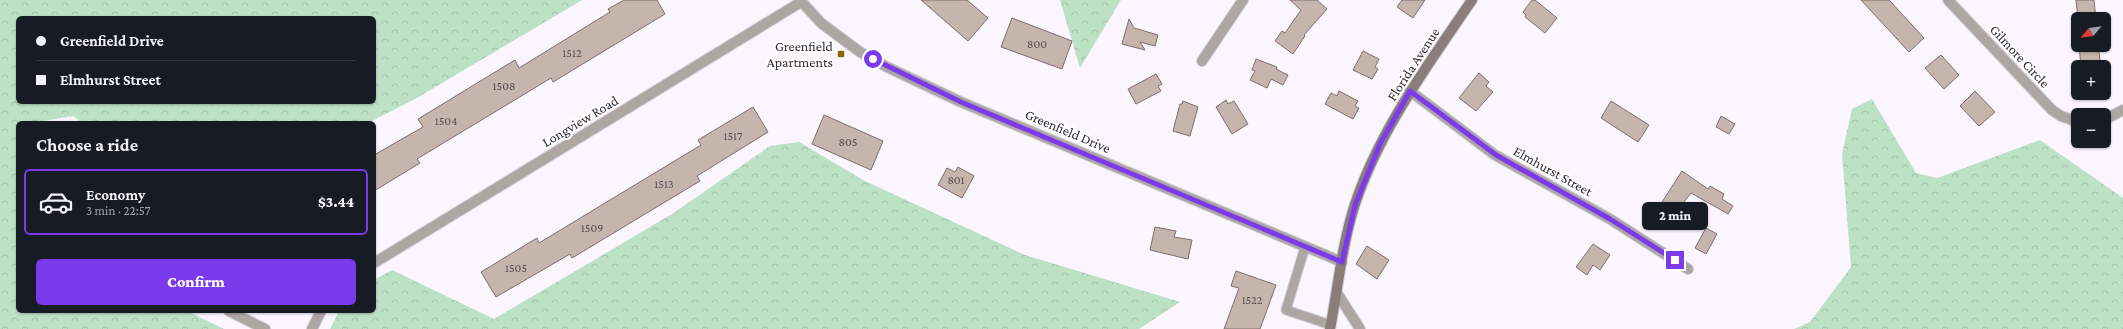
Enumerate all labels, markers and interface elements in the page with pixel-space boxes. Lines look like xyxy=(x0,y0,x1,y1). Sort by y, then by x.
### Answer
north arrow xyxy=(2071,12,2111,52)
map controls xyxy=(2071,12,2111,148)
street label: Gilmore Circle xyxy=(1987,21,2053,91)
street label: Florida Avenue xyxy=(1383,24,1443,104)
text: Greenfield Drive xyxy=(60,33,164,49)
house number: 800 xyxy=(1027,37,1047,51)
place label: Greenfield Apartments xyxy=(767,38,834,70)
house number: 1512 xyxy=(562,46,582,60)
marker: Greenfield Apartments xyxy=(836,49,846,59)
route start xyxy=(864,50,882,68)
button: + xyxy=(2071,60,2111,100)
text: Elmhurst Street xyxy=(60,72,161,88)
house number: 1508 xyxy=(493,79,515,93)
street label: Longview Road xyxy=(539,92,621,150)
street label: Greenfield Drive xyxy=(1023,106,1113,156)
button: − xyxy=(2071,108,2111,148)
house number: 1504 xyxy=(435,114,457,128)
house number: 1517 xyxy=(723,129,743,143)
text: Choose a ride xyxy=(36,135,138,155)
house number: 805 xyxy=(839,135,857,149)
street label: Elmhurst Street xyxy=(1511,143,1596,199)
house number: 801 xyxy=(947,173,965,187)
house number: 1513 xyxy=(654,177,674,191)
icon: car xyxy=(38,184,74,220)
text: Economy xyxy=(86,187,145,203)
text: $3.44 xyxy=(318,194,354,210)
callout: 2 min xyxy=(1642,202,1708,230)
text: 3 min · 22:57 xyxy=(86,203,150,218)
text: 2 min xyxy=(1659,208,1691,223)
house number: 1509 xyxy=(581,221,603,235)
route end xyxy=(1666,251,1684,269)
button: Confirm xyxy=(36,259,356,305)
house number: 1505 xyxy=(505,261,527,275)
house number: 1522 xyxy=(1242,293,1263,307)

